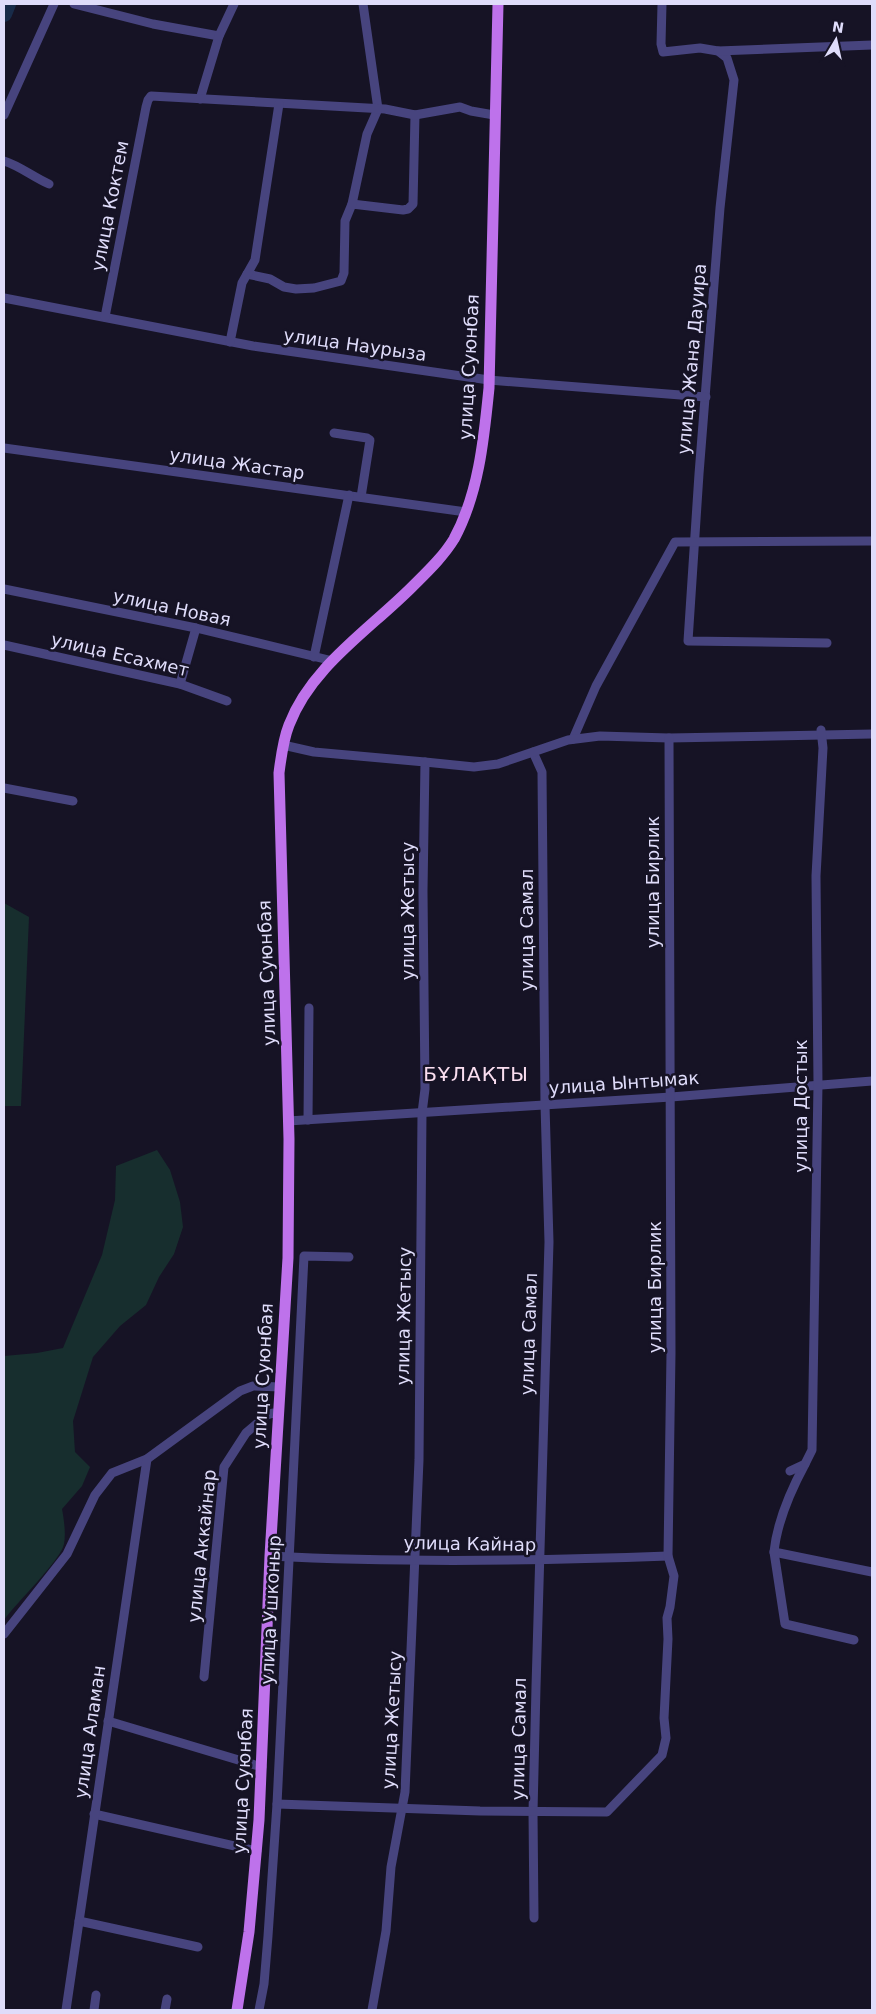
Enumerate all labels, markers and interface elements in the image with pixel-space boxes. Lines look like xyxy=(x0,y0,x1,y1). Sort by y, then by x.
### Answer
north arrow xyxy=(811,15,861,65)
text: N xyxy=(831,18,845,36)
street label: улица Коктем xyxy=(87,139,132,273)
street label: улица Жана Дауира xyxy=(673,263,710,455)
street label: улица Суюнбая xyxy=(454,294,483,440)
street label: улица Наурыза xyxy=(282,324,428,365)
street label: улица Жастар xyxy=(168,444,306,483)
street label: улица Новая xyxy=(111,585,233,630)
street label: улица Есахмет xyxy=(49,628,191,681)
street label: улица Бирлик xyxy=(642,816,663,948)
street label: улица Жетысу xyxy=(397,841,418,980)
street label: улица Самал xyxy=(516,869,537,991)
street label: улица Суюнбая xyxy=(253,900,280,1046)
street label: улица Достык xyxy=(790,1039,811,1173)
district label: БҰЛАҚТЫ xyxy=(423,1062,529,1086)
street label: улица Ынтымак xyxy=(548,1067,700,1098)
street label: улица Бирлик xyxy=(644,1221,665,1353)
street label: улица Жетысу xyxy=(392,1246,415,1385)
street label: улица Самал xyxy=(516,1272,541,1396)
street label: улица Суюнбая xyxy=(248,1303,277,1449)
street label: улица Аккайнар xyxy=(183,1468,220,1624)
street label: улица Кайнар xyxy=(404,1532,536,1555)
street label: улица Ушконыр xyxy=(256,1535,285,1685)
street label: улица Жетысу xyxy=(377,1650,406,1790)
street label: улица Аламан xyxy=(70,1664,109,1800)
street label: улица Самал xyxy=(507,1678,530,1800)
street label: улица Суюнбая xyxy=(228,1708,257,1854)

